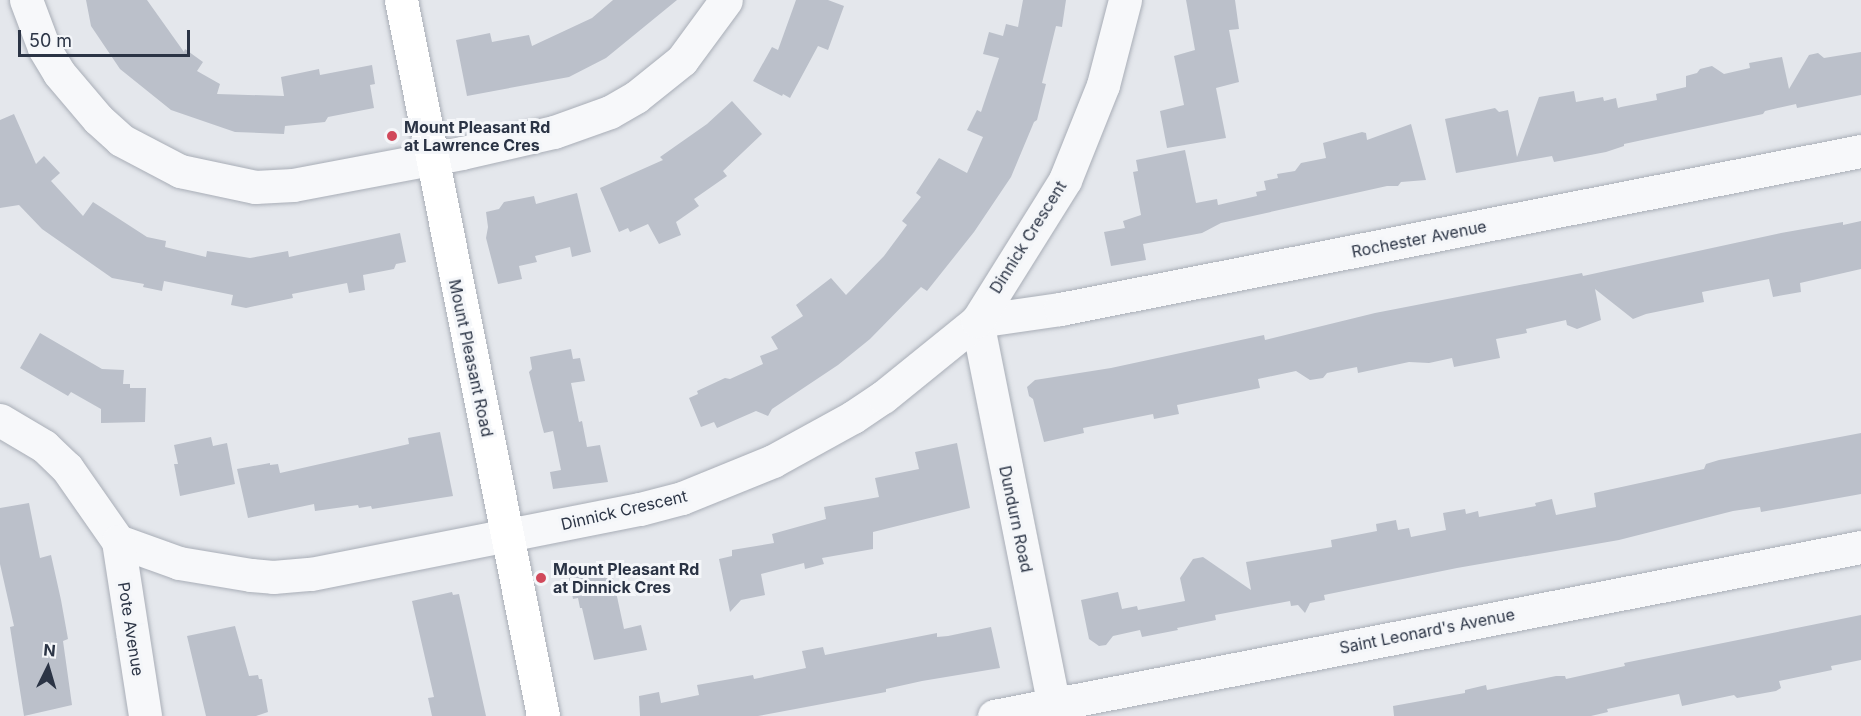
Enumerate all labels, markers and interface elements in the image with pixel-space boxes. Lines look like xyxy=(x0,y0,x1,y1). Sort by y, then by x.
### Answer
scale bar xyxy=(21,18,194,56)
text: 50 m xyxy=(29,30,72,51)
place label: Mount Pleasant Rd at Lawrence Cres xyxy=(404,117,550,155)
marker: Mount Pleasant Rd at Lawrence Cres xyxy=(385,129,399,143)
street label: Dinnick Crescent xyxy=(986,177,1070,297)
street label: Rochester Avenue xyxy=(1350,216,1488,262)
street label: Mount Pleasant Road xyxy=(445,278,497,438)
street label: Dundurn Road xyxy=(995,464,1037,574)
street label: Dinnick Crescent xyxy=(559,486,689,534)
place label: Mount Pleasant Rd at Dinnick Cres xyxy=(553,559,699,597)
marker: Mount Pleasant Rd at Dinnick Cres xyxy=(534,571,548,585)
street label: Pote Avenue xyxy=(114,581,148,677)
street label: Saint Leonard's Avenue xyxy=(1338,605,1516,657)
north arrow xyxy=(18,638,78,698)
text: N xyxy=(43,640,57,661)

